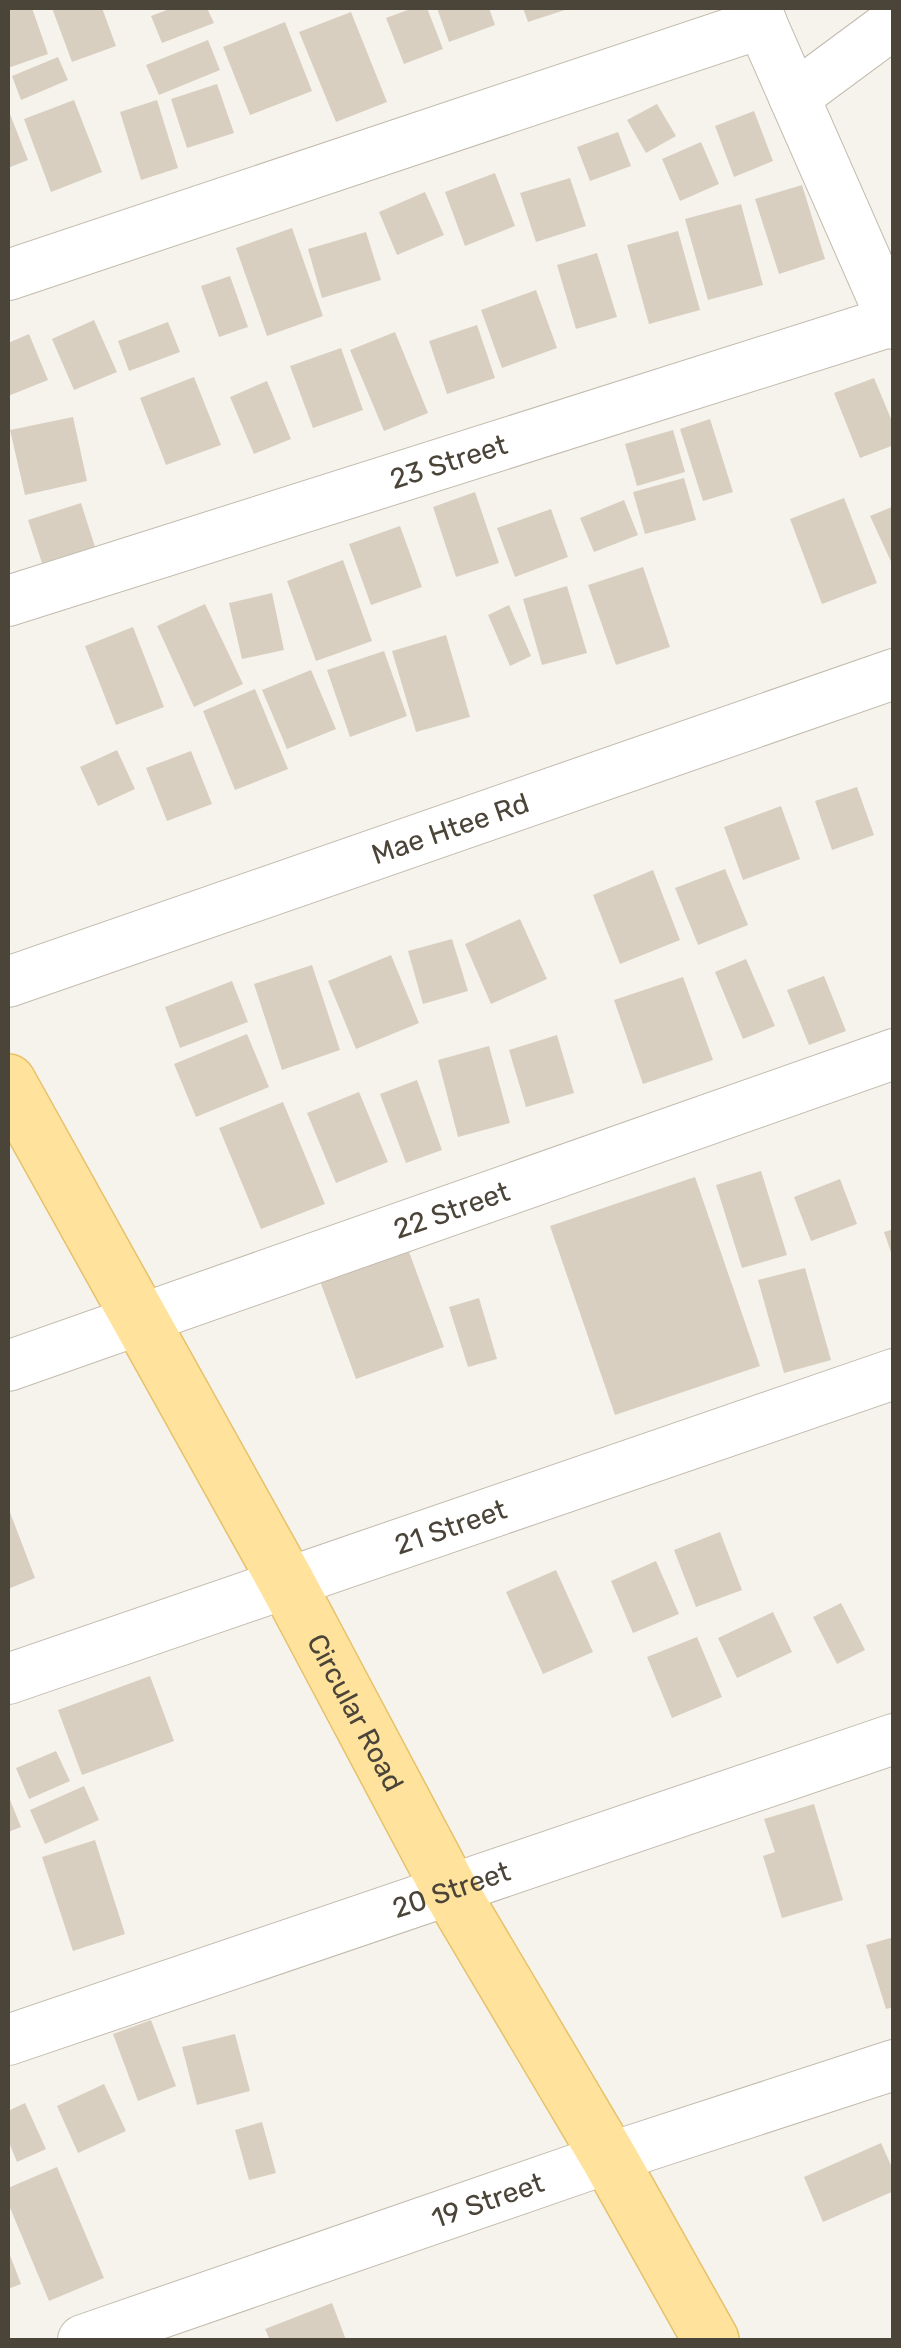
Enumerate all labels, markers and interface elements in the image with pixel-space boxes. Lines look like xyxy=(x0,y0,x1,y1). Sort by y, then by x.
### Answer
street label: 23 Street xyxy=(386,428,511,496)
street label: Mae Htee Rd xyxy=(367,786,533,871)
street label: 22 Street xyxy=(389,1175,514,1246)
street label: 21 Street xyxy=(390,1493,511,1562)
street label: Circular Road xyxy=(300,1628,411,1797)
street label: 20 Street xyxy=(388,1855,514,1925)
street label: 19 Street xyxy=(427,2166,548,2235)

